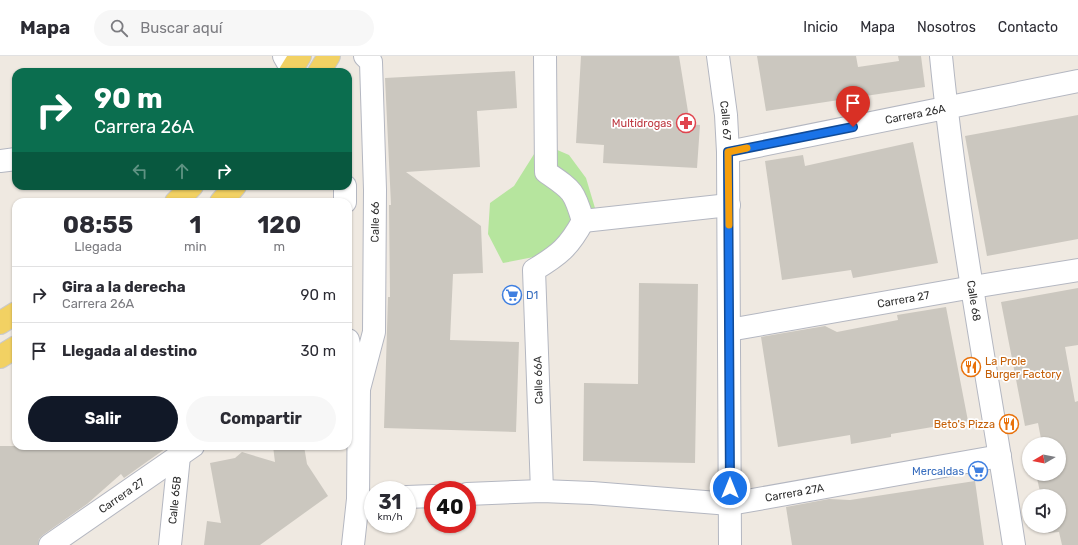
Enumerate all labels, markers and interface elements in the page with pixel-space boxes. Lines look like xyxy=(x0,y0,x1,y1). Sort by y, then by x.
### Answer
search box xyxy=(94,10,374,46)
text: Mapa xyxy=(20,16,70,39)
icon: search xyxy=(108,17,130,39)
text: Buscar aquí xyxy=(140,19,222,37)
text: Inicio xyxy=(803,19,838,36)
text: Mapa xyxy=(860,19,895,36)
text: Nosotros xyxy=(917,19,976,36)
text: Contacto xyxy=(998,19,1058,36)
text: 90 m xyxy=(94,82,163,115)
icon: right xyxy=(28,84,80,136)
pin xyxy=(836,86,870,127)
icon: arrive xyxy=(842,92,864,114)
street label: Calle 67 xyxy=(717,100,733,141)
street label: Carrera 26A xyxy=(884,102,947,127)
pharmacy icon: Multidrogas xyxy=(675,112,697,134)
text: Carrera 26A xyxy=(94,116,194,138)
place label: Multidrogas xyxy=(612,117,672,130)
icon: left xyxy=(129,160,151,182)
icon: ahead xyxy=(171,160,193,182)
icon: right xyxy=(213,160,235,182)
street label: Calle 66 xyxy=(369,201,382,242)
text: 08:55 xyxy=(63,211,133,239)
text: 1 xyxy=(189,211,201,239)
text: 120 xyxy=(257,211,301,239)
text: Llegada xyxy=(74,239,122,254)
text: min xyxy=(184,239,207,254)
text: m xyxy=(274,239,285,254)
text: Gira a la derecha xyxy=(62,278,186,296)
street label: Calle 68 xyxy=(964,279,983,322)
icon: right xyxy=(28,284,50,306)
supermarket icon: D1 xyxy=(501,284,523,306)
text: 90 m xyxy=(301,286,336,304)
place label: D1 xyxy=(526,289,538,302)
street label: Carrera 27 xyxy=(876,289,931,311)
text: Carrera 26A xyxy=(62,296,134,311)
icon: arrive xyxy=(28,340,50,362)
text: Llegada al destino xyxy=(62,342,197,360)
text: 30 m xyxy=(300,342,336,360)
street label: Calle 66A xyxy=(531,355,546,404)
place label: La Prole Burger Factory xyxy=(985,355,1062,381)
restaurant icon: La Prole Burger Factory xyxy=(960,356,982,378)
button: Salir xyxy=(28,396,178,442)
button: Compartir xyxy=(186,396,336,442)
restaurant icon: Beto's Pizza xyxy=(998,413,1020,435)
place label: Beto's Pizza xyxy=(934,418,995,431)
north arrow xyxy=(1022,437,1066,481)
map controls xyxy=(1022,437,1066,533)
supermarket icon: Mercaldas xyxy=(967,460,989,482)
place label: Mercaldas xyxy=(912,465,964,478)
position arrow xyxy=(709,467,751,509)
street label: Carrera 27 xyxy=(96,475,148,516)
street label: Calle 65B xyxy=(166,476,184,525)
speed limit sign: 40 xyxy=(424,481,476,533)
street label: Carrera 27A xyxy=(764,481,826,505)
button: sound xyxy=(1022,489,1066,533)
text: 31 xyxy=(379,490,401,514)
text: km/h xyxy=(378,511,402,523)

